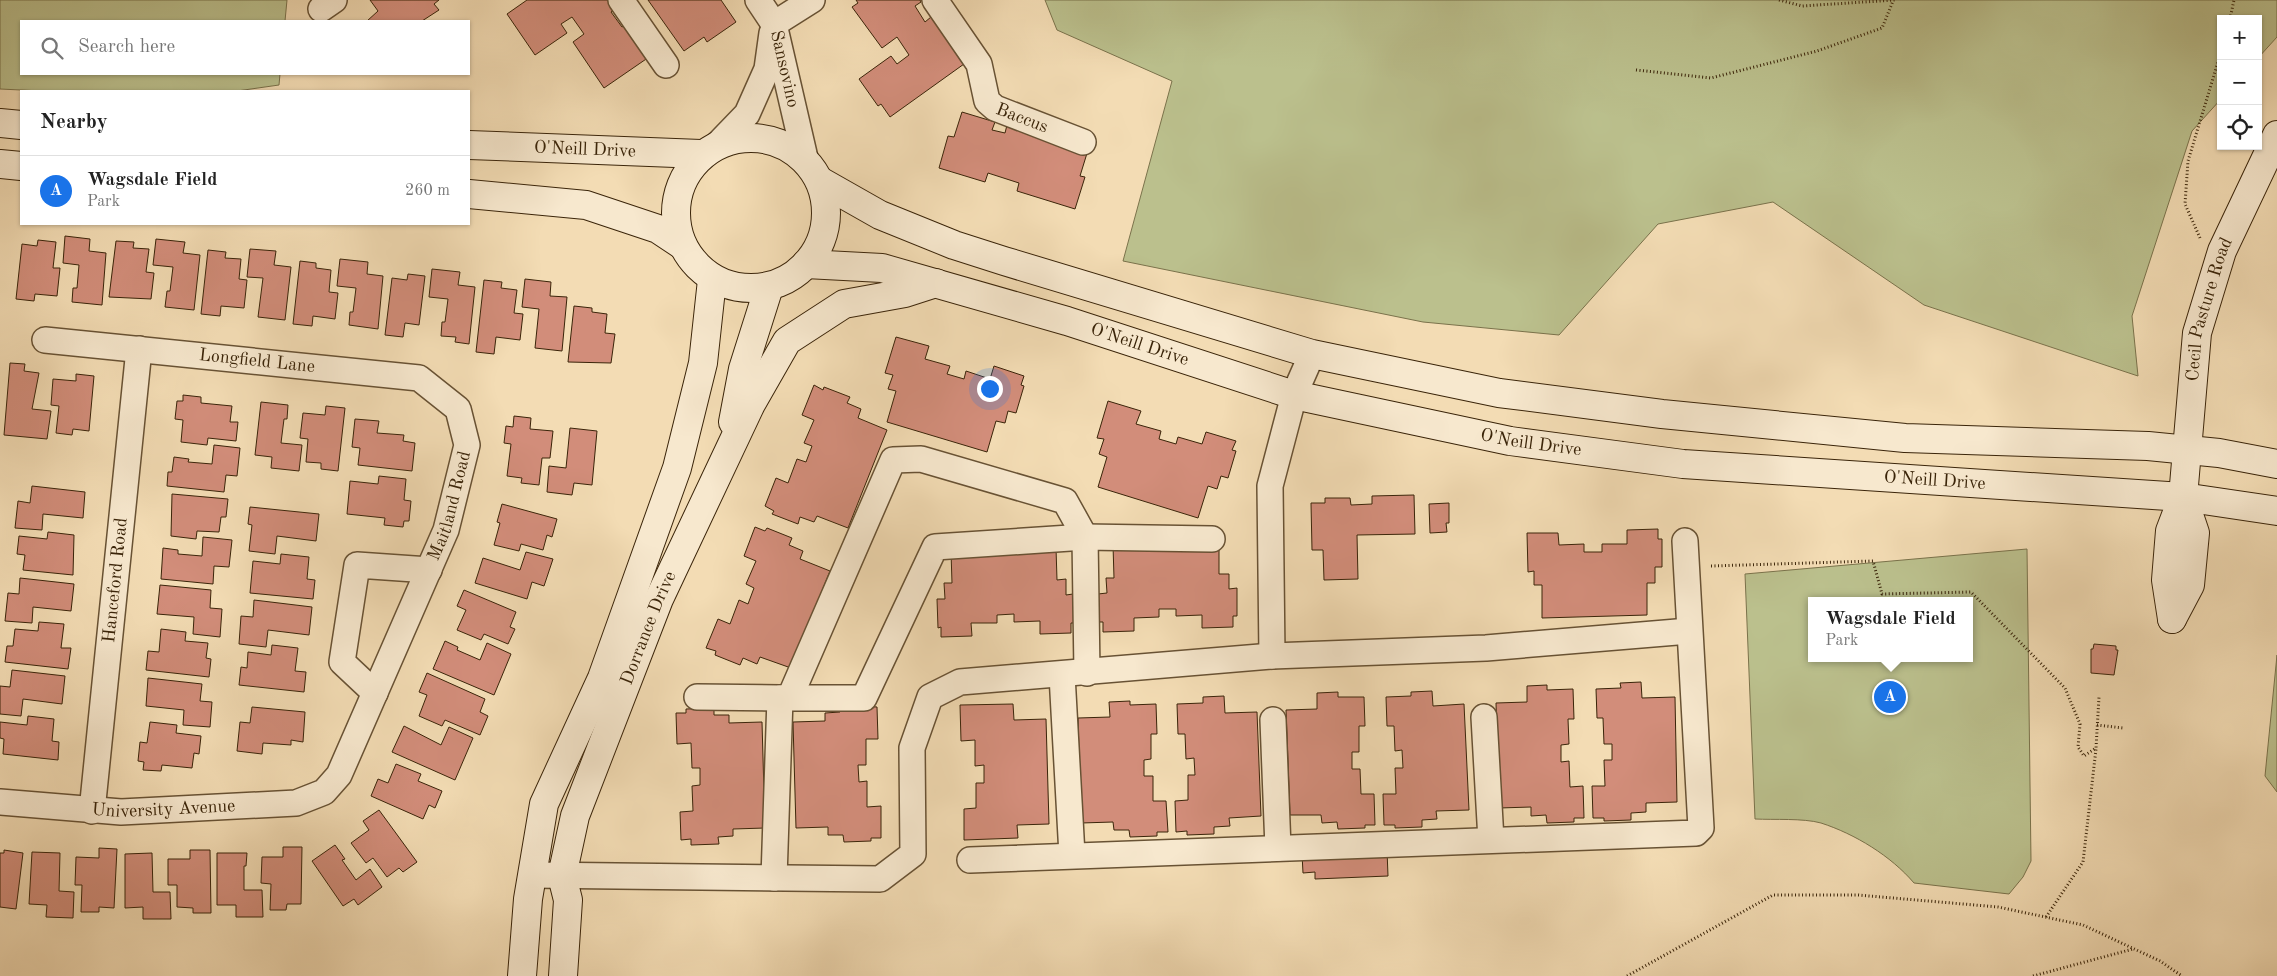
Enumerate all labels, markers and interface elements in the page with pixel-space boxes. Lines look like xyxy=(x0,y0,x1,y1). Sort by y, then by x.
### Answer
map controls xyxy=(2217,15,2262,150)
button: + xyxy=(2217,15,2262,60)
search box xyxy=(20,20,470,75)
street label: Sansovino xyxy=(767,29,802,109)
icon: search xyxy=(38,34,66,62)
text: Search here xyxy=(78,38,175,57)
button: − xyxy=(2217,60,2262,105)
street label: Baccus xyxy=(993,100,1051,137)
button: locate xyxy=(2217,105,2262,150)
text: Nearby xyxy=(40,112,108,133)
street label: O'Neill Drive xyxy=(534,139,636,160)
text: Wagsdale Field xyxy=(87,171,217,190)
text: A xyxy=(50,183,62,199)
text: 260 m xyxy=(405,183,450,199)
text: Park xyxy=(87,194,120,210)
street label: Cecil Pasture Road xyxy=(2184,235,2236,382)
street label: O'Neill Drive xyxy=(1088,320,1191,369)
street label: Longfield Lane xyxy=(198,346,316,376)
your location xyxy=(977,376,1003,402)
street label: O'Neill Drive xyxy=(1479,426,1582,459)
street label: Maitland Road xyxy=(425,449,474,563)
street label: O'Neill Drive xyxy=(1883,468,1986,493)
street label: Hanceford Road xyxy=(100,517,131,644)
street label: Dorrance Drive xyxy=(618,569,680,688)
popup xyxy=(1808,597,1973,662)
text: Wagsdale Field xyxy=(1825,610,1956,629)
text: Park xyxy=(1825,633,1858,649)
pin: A xyxy=(1874,678,1906,716)
street label: University Avenue xyxy=(91,797,236,821)

